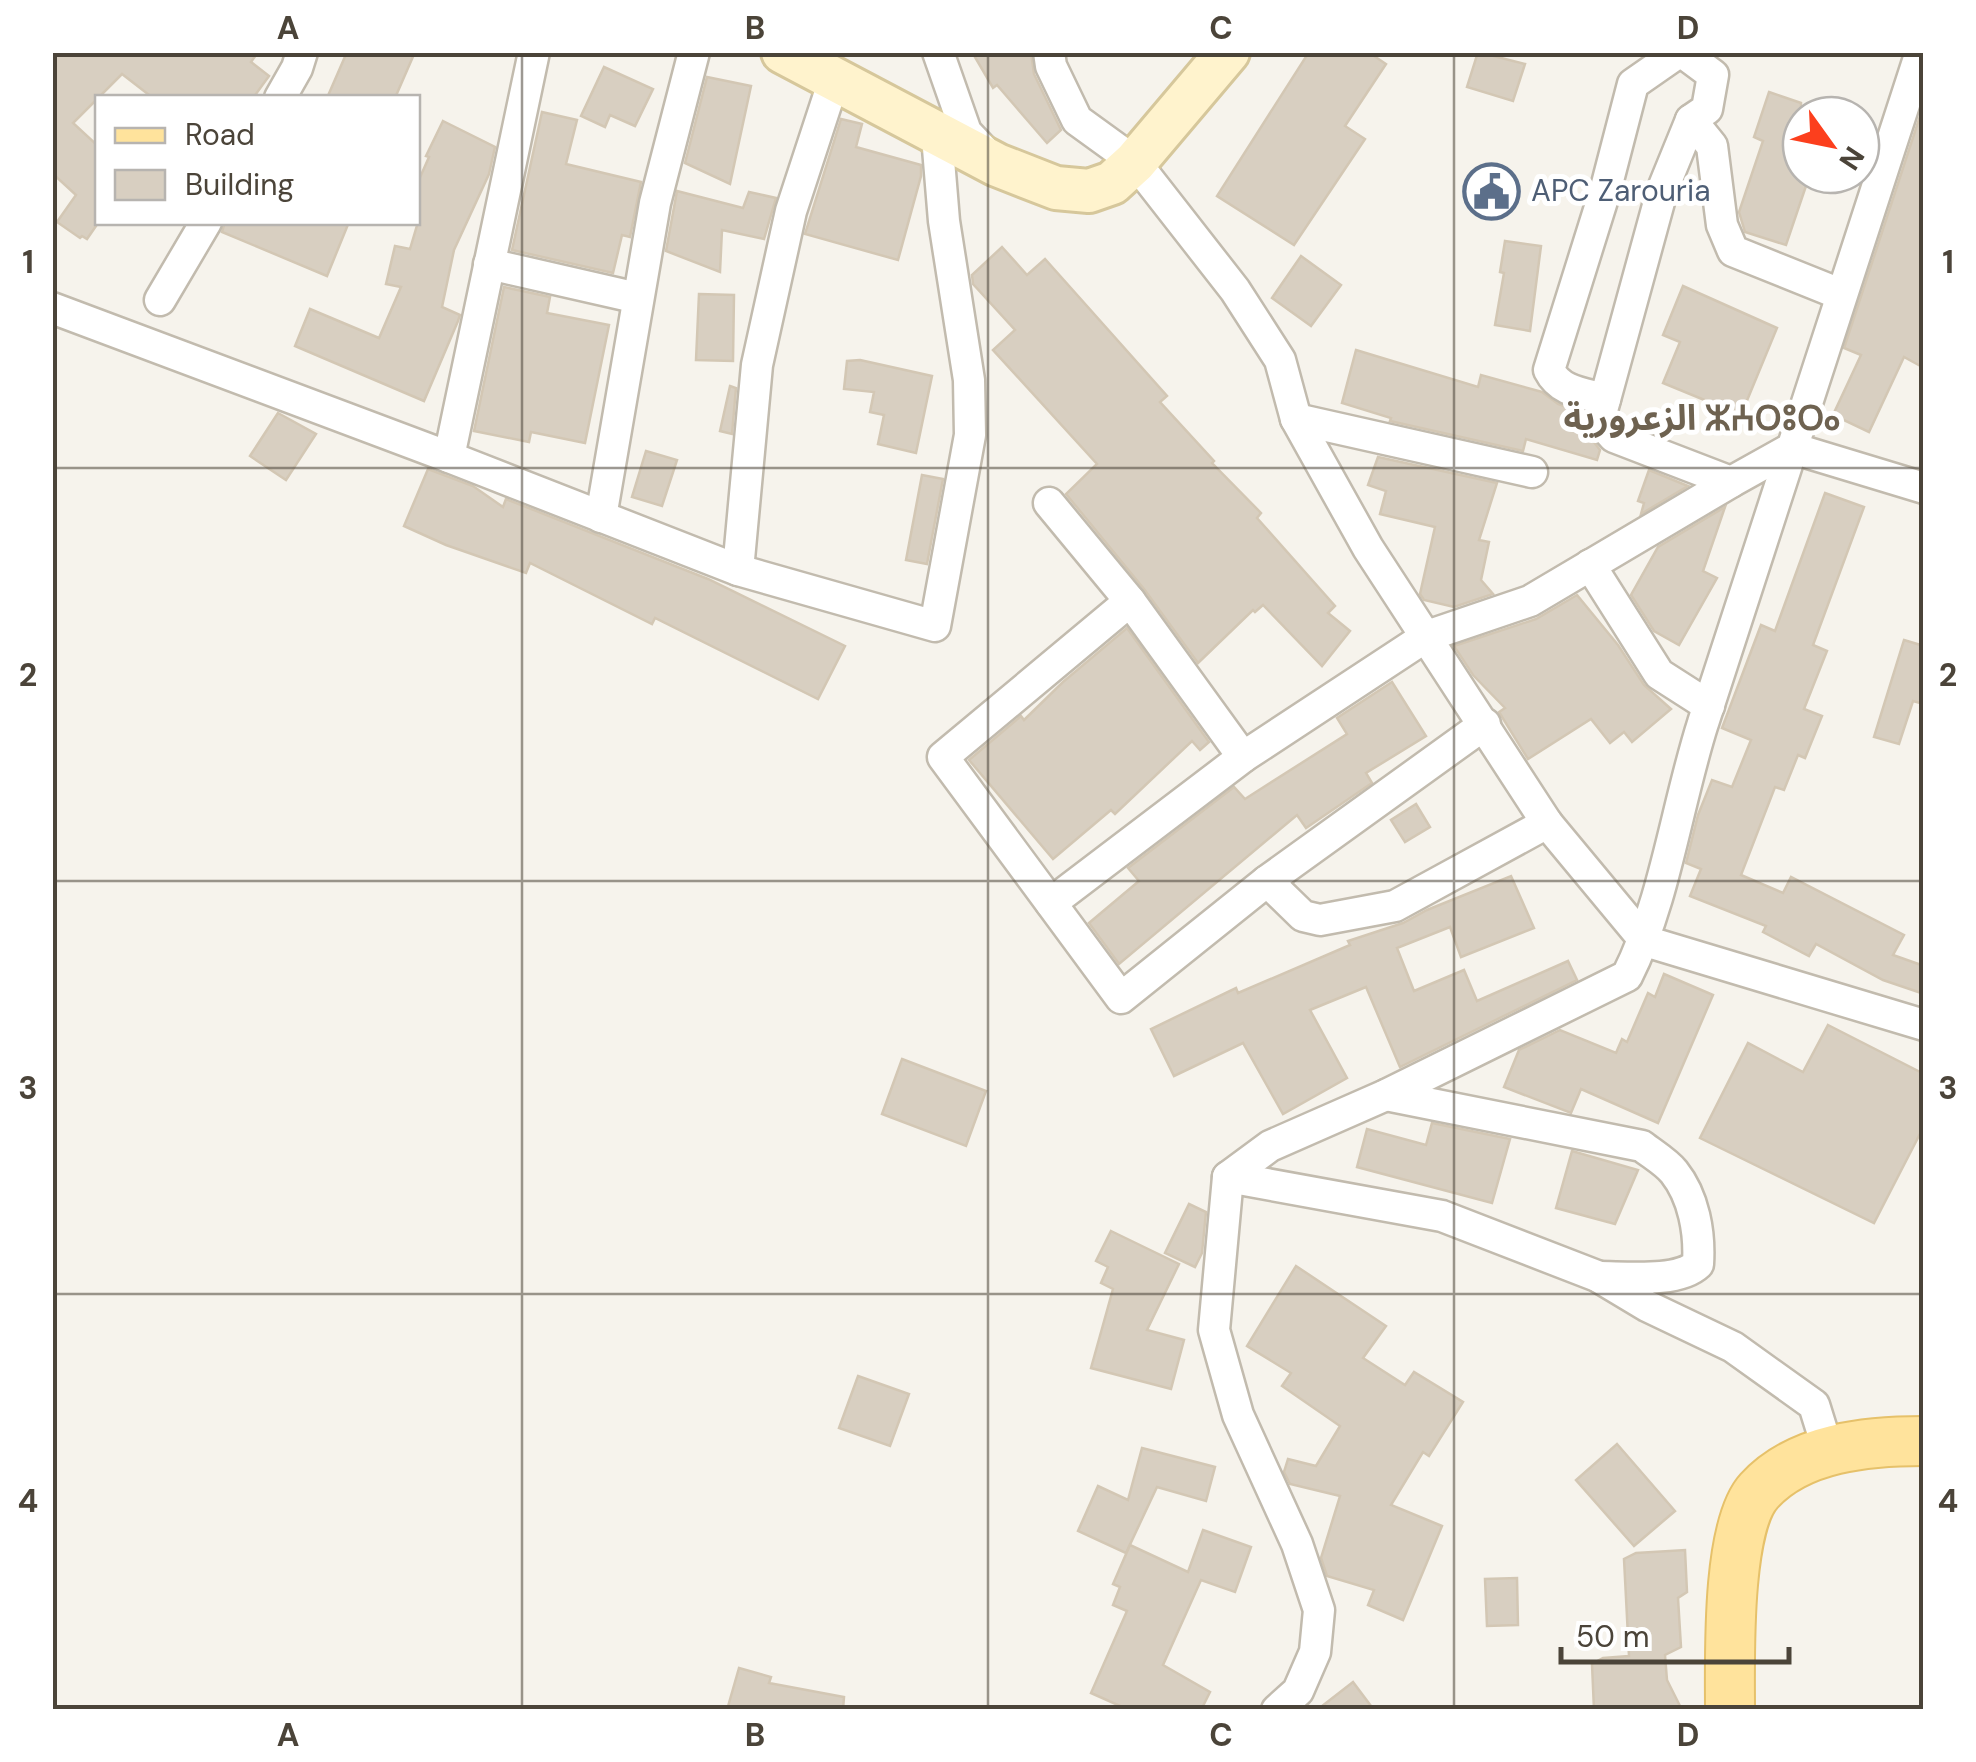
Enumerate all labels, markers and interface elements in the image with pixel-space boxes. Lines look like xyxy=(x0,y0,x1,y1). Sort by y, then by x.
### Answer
text: A xyxy=(277,7,299,49)
text: B xyxy=(745,7,765,49)
text: C xyxy=(1209,7,1233,49)
text: D xyxy=(1677,7,1699,49)
legend xyxy=(95,95,420,225)
north arrow xyxy=(1781,95,1881,195)
text: Road xyxy=(185,115,255,154)
text: N xyxy=(1830,140,1873,177)
public building icon: APC Zarouria xyxy=(1462,161,1522,221)
text: Building xyxy=(185,165,294,204)
place label: APC Zarouria xyxy=(1531,171,1711,210)
text: 1 xyxy=(22,241,34,283)
text: 1 xyxy=(1942,241,1954,283)
district label: الزعرورية ⵣⵄⵔⵓⵔⴰ xyxy=(1563,395,1841,441)
text: 2 xyxy=(19,654,37,696)
text: 2 xyxy=(1939,654,1957,696)
text: 3 xyxy=(18,1067,38,1109)
text: 3 xyxy=(1938,1067,1958,1109)
text: 4 xyxy=(18,1480,38,1522)
text: 4 xyxy=(1938,1480,1958,1522)
scale bar xyxy=(1561,1602,1788,1664)
text: 50 m xyxy=(1576,1617,1650,1656)
text: A xyxy=(277,1714,299,1756)
text: B xyxy=(745,1714,765,1756)
text: C xyxy=(1209,1714,1233,1756)
text: D xyxy=(1677,1714,1699,1756)

